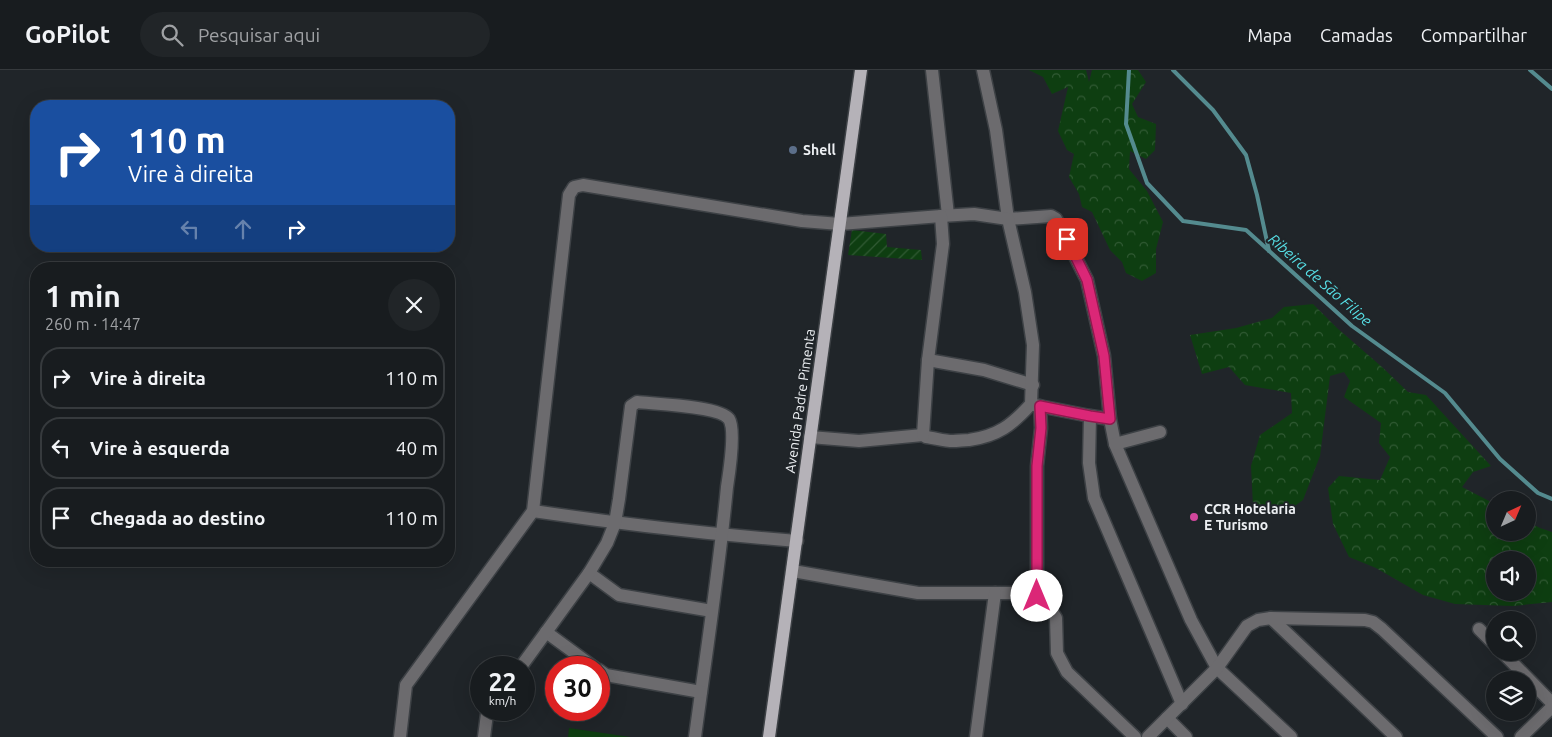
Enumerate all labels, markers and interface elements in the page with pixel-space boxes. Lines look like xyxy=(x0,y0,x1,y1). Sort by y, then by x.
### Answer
search box xyxy=(140,12,490,57)
text: GoPilot xyxy=(25,21,110,48)
icon: search xyxy=(158,21,186,49)
text: Pesquisar aqui xyxy=(198,24,320,46)
text: Mapa xyxy=(1247,25,1292,45)
text: Camadas xyxy=(1320,25,1393,45)
text: Compartilhar xyxy=(1421,25,1527,45)
icon: right xyxy=(45,120,110,185)
text: 110 m xyxy=(128,120,226,160)
place label: Shell xyxy=(803,142,836,158)
marker: Shell xyxy=(787,144,799,156)
text: Vire à direita xyxy=(128,161,254,186)
icon: left xyxy=(176,215,204,243)
icon: ahead xyxy=(229,215,257,243)
icon: right xyxy=(282,215,310,243)
pin xyxy=(1046,218,1088,260)
icon: arrive xyxy=(1053,225,1081,253)
water label: Ribeira de São Filipe xyxy=(1265,230,1376,329)
text: 1 min xyxy=(45,279,121,313)
button: close xyxy=(388,279,440,331)
text: 260 m · 14:47 xyxy=(45,315,141,333)
street label: Avenida Padre Pimenta xyxy=(782,328,818,474)
icon: right xyxy=(47,364,75,392)
text: Vire à direita xyxy=(90,367,206,389)
text: 110 m xyxy=(385,367,438,389)
icon: left xyxy=(47,434,75,462)
text: Vire à esquerda xyxy=(90,437,230,459)
text: 40 m xyxy=(396,437,438,459)
north arrow xyxy=(1486,491,1536,541)
map controls xyxy=(1486,491,1536,721)
place label: CCR Hotelaria E Turismo xyxy=(1204,501,1296,533)
icon: arrive xyxy=(47,504,75,532)
text: Chegada ao destino xyxy=(90,507,266,529)
text: 110 m xyxy=(385,507,438,529)
marker: CCR Hotelaria E Turismo xyxy=(1188,511,1200,523)
button: sound xyxy=(1486,551,1536,601)
position arrow xyxy=(1010,569,1062,621)
button: search xyxy=(1486,611,1536,661)
speed limit sign: 30 xyxy=(545,656,610,721)
text: 22 xyxy=(488,668,517,696)
button: layers xyxy=(1486,671,1536,721)
text: km/h xyxy=(489,694,516,707)

